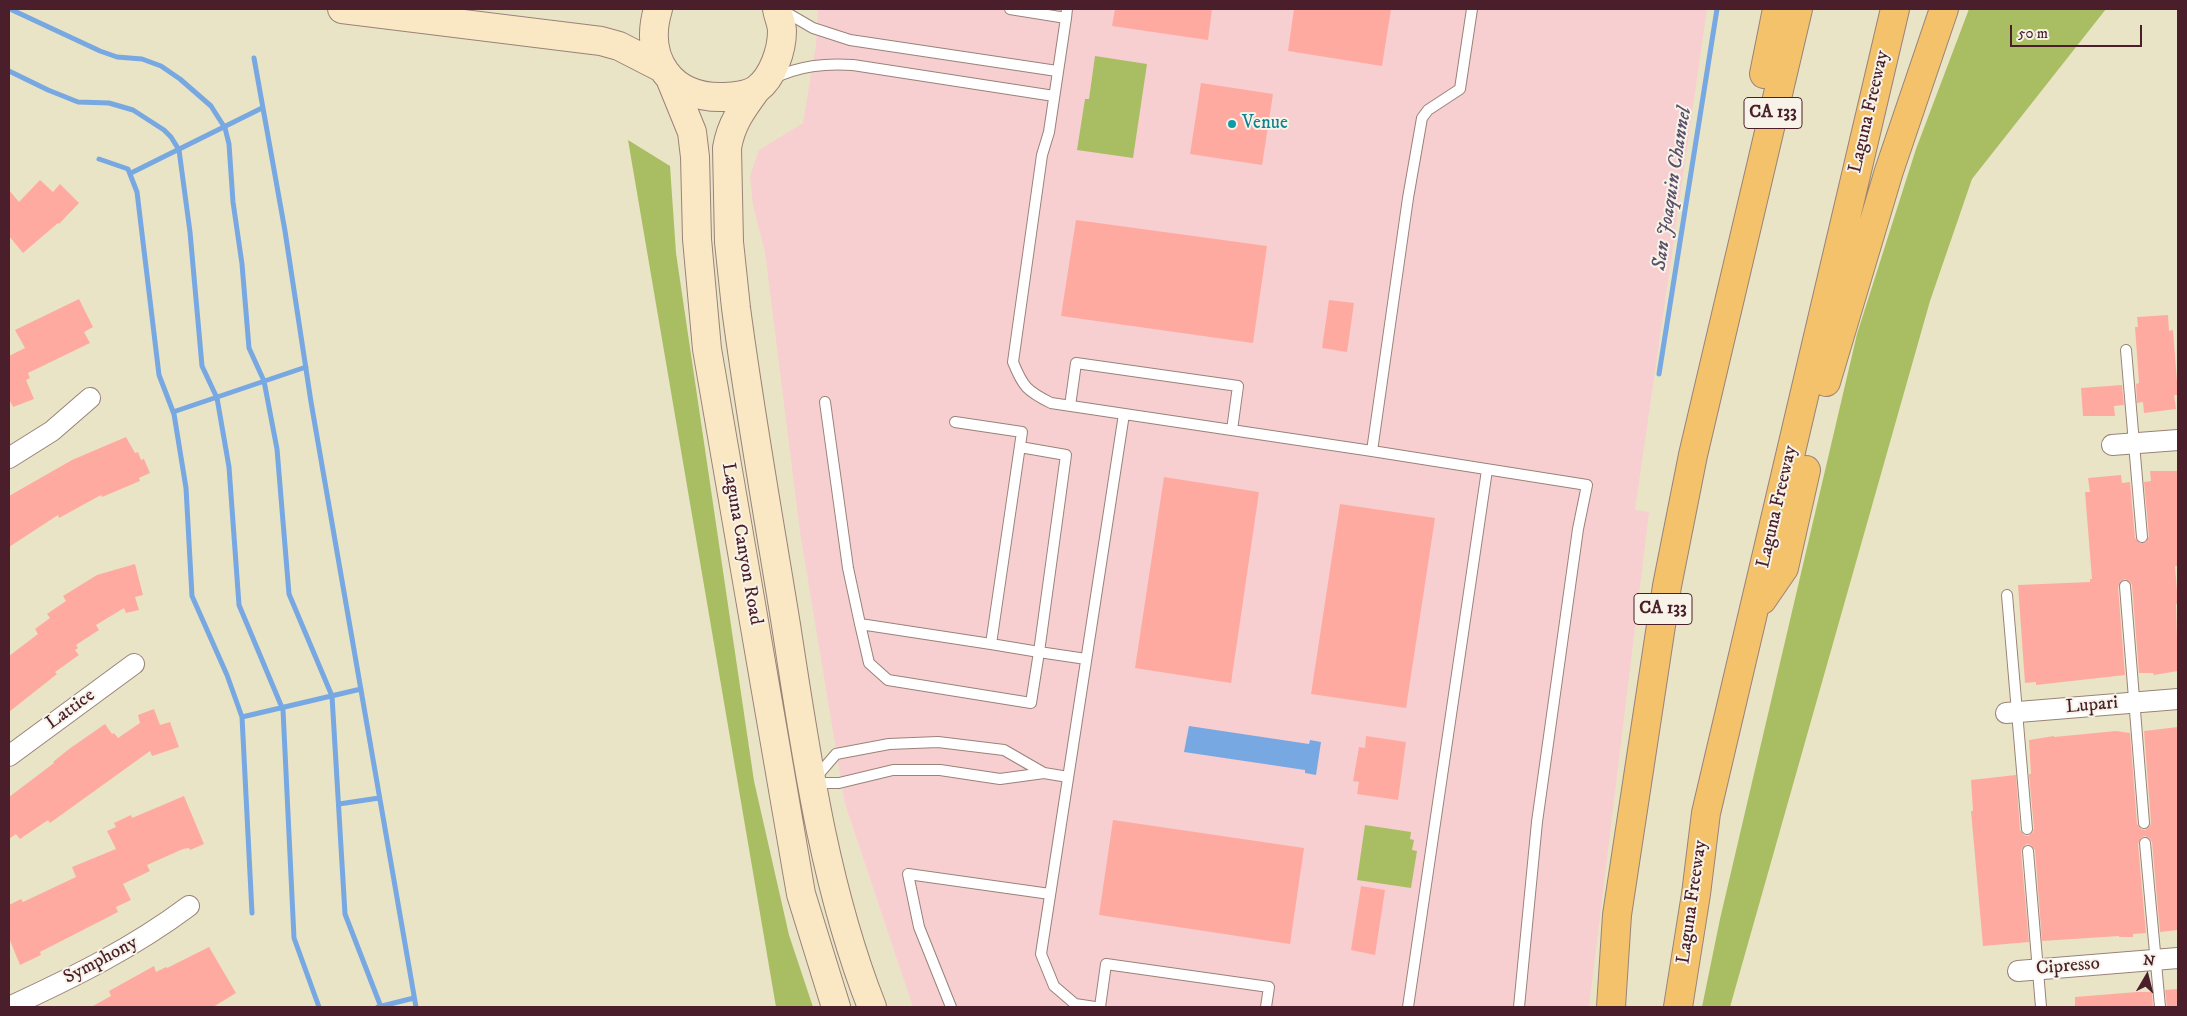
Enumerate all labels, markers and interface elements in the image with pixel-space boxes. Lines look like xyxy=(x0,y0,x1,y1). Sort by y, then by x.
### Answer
scale bar xyxy=(2012,15,2144,47)
text: 50 m xyxy=(2018,24,2048,43)
street label: Laguna Freeway xyxy=(1845,49,1895,175)
road number: CA 133 xyxy=(1744,98,1802,128)
water label: San Joaquin Channel xyxy=(1648,106,1698,272)
place label: Venue xyxy=(1242,113,1288,135)
marker: Venue xyxy=(1226,118,1238,130)
street label: Laguna Freeway xyxy=(1753,444,1803,570)
street label: Laguna Canyon Road xyxy=(716,461,766,627)
road number: CA 133 xyxy=(1634,594,1692,624)
street label: Lattice xyxy=(42,685,100,735)
street label: Lupari xyxy=(2065,692,2119,720)
street label: Laguna Freeway xyxy=(1673,839,1713,965)
street label: Symphony xyxy=(60,932,142,990)
north arrow xyxy=(2122,951,2172,1001)
text: N xyxy=(2142,951,2156,971)
street label: Cipresso xyxy=(2035,953,2101,981)

